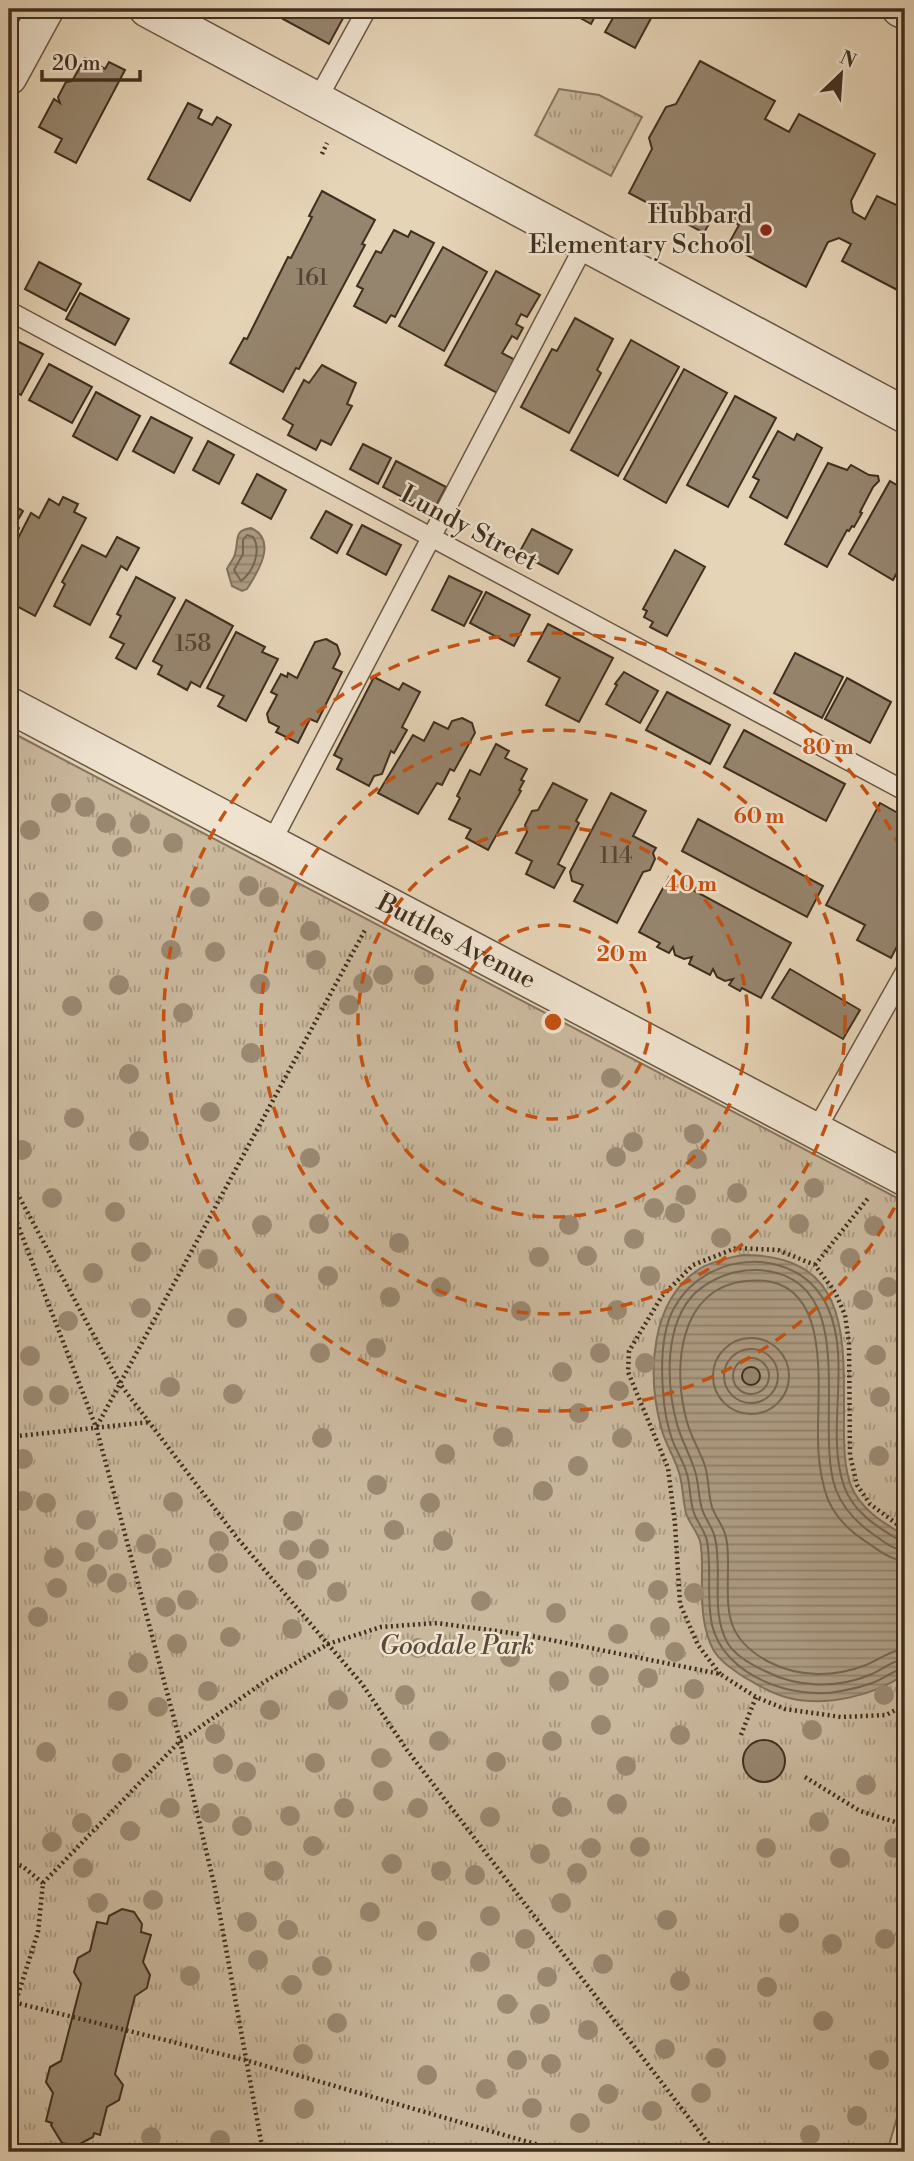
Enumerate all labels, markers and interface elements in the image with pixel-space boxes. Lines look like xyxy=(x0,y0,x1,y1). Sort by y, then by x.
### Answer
scale bar xyxy=(42,38,140,82)
north arrow xyxy=(806,38,876,108)
text: N xyxy=(836,45,860,74)
text: 20 m xyxy=(52,51,101,77)
place label: Hubbard Elementary School xyxy=(529,199,752,261)
marker: Hubbard Elementary School xyxy=(758,222,774,238)
house number: 161 xyxy=(296,264,328,292)
street label: Lundy Street xyxy=(395,478,543,578)
house number: 158 xyxy=(175,630,211,658)
text: 80 m xyxy=(802,735,854,761)
text: 60 m xyxy=(734,804,784,830)
house number: 114 xyxy=(599,842,633,870)
text: 40 m xyxy=(665,872,717,898)
street label: Buttles Avenue xyxy=(371,886,541,996)
text: 20 m xyxy=(597,942,647,968)
centre of rings xyxy=(541,1010,565,1034)
park label: Goodale Park xyxy=(380,1630,534,1662)

